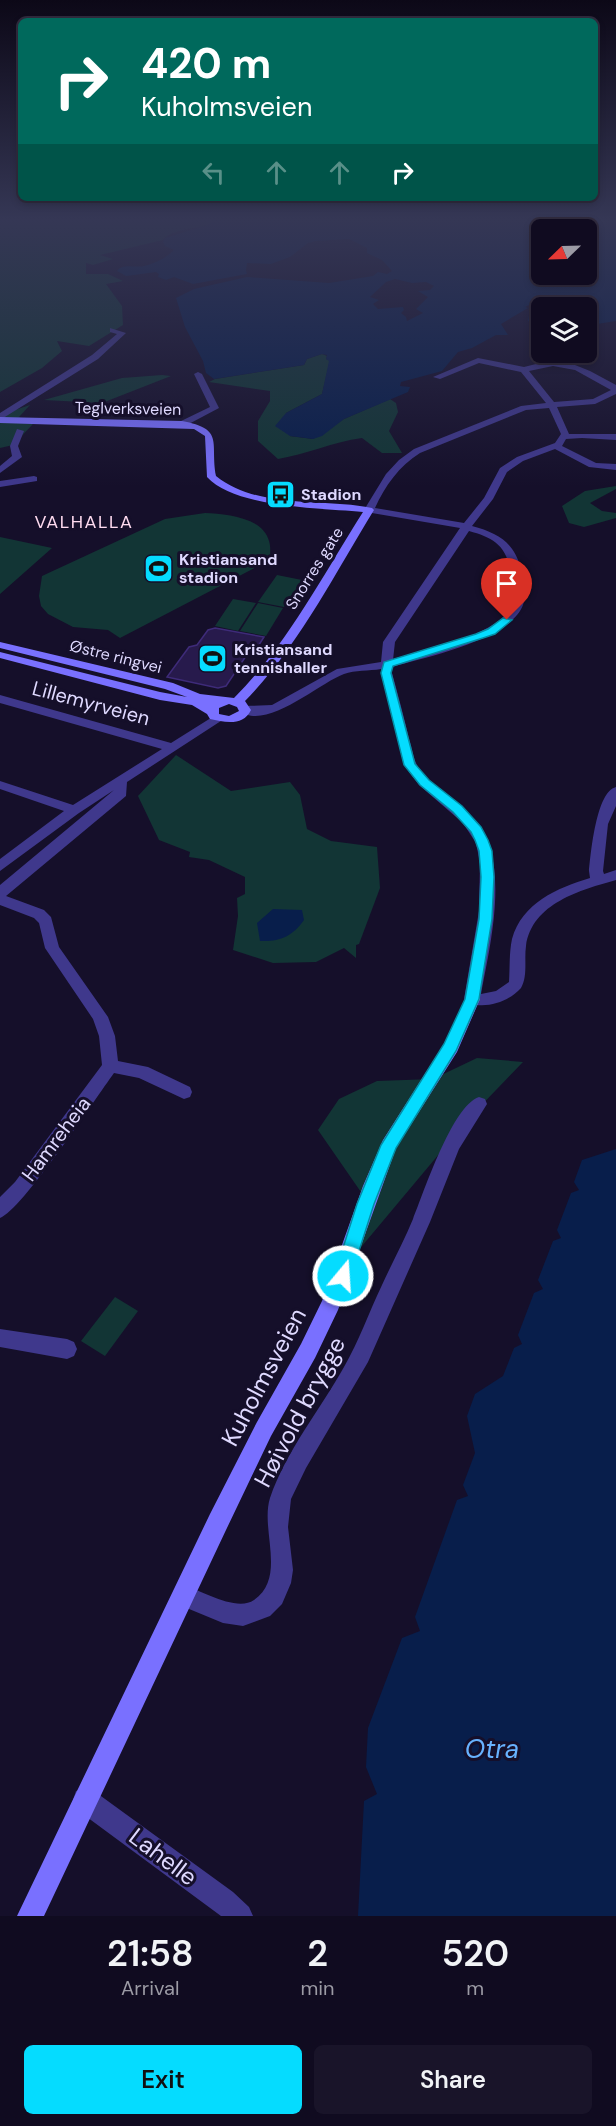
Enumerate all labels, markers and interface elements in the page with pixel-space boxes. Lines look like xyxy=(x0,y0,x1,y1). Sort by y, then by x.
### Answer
text: 420 m xyxy=(141,36,271,91)
icon: right xyxy=(42,42,120,120)
text: Kuholmsveien xyxy=(141,89,312,124)
icon: left xyxy=(197,156,230,189)
icon: ahead xyxy=(260,156,293,189)
icon: ahead xyxy=(323,156,356,189)
icon: right xyxy=(386,156,419,189)
north arrow xyxy=(531,219,597,285)
map controls xyxy=(531,219,597,363)
button: layers xyxy=(531,297,597,363)
street label: Teglverksveien xyxy=(75,397,181,420)
bus stop icon: Stadion xyxy=(264,478,296,510)
place label: Stadion xyxy=(301,484,361,505)
district label: VALHALLA xyxy=(35,510,133,534)
street label: Snorres gate xyxy=(281,523,348,613)
place label: Kristiansand stadion xyxy=(179,549,277,588)
sports icon: Kristiansand stadion xyxy=(142,552,174,584)
pin xyxy=(481,558,532,620)
icon: arrive xyxy=(490,567,523,600)
street label: Østre ringvei xyxy=(68,635,164,678)
place label: Kristiansand tennishaller xyxy=(234,639,332,678)
sports icon: Kristiansand tennishaller xyxy=(197,642,229,674)
street label: Lillemyrveien xyxy=(29,675,153,731)
street label: Hamreheia xyxy=(16,1092,96,1186)
position arrow xyxy=(311,1244,375,1308)
street label: Kuholmsveien xyxy=(214,1302,313,1451)
street label: Høivold brygge xyxy=(247,1331,352,1492)
water label: Otra xyxy=(465,1732,519,1766)
street label: Lahelle xyxy=(123,1821,204,1892)
text: 21:58 xyxy=(107,1930,194,1977)
text: 2 xyxy=(307,1930,328,1977)
text: 520 xyxy=(441,1930,509,1977)
text: Arrival xyxy=(121,1975,179,2001)
text: min xyxy=(300,1975,335,2001)
text: m xyxy=(466,1975,484,2001)
button: Exit xyxy=(24,2045,302,2114)
button: Share xyxy=(314,2045,592,2114)

